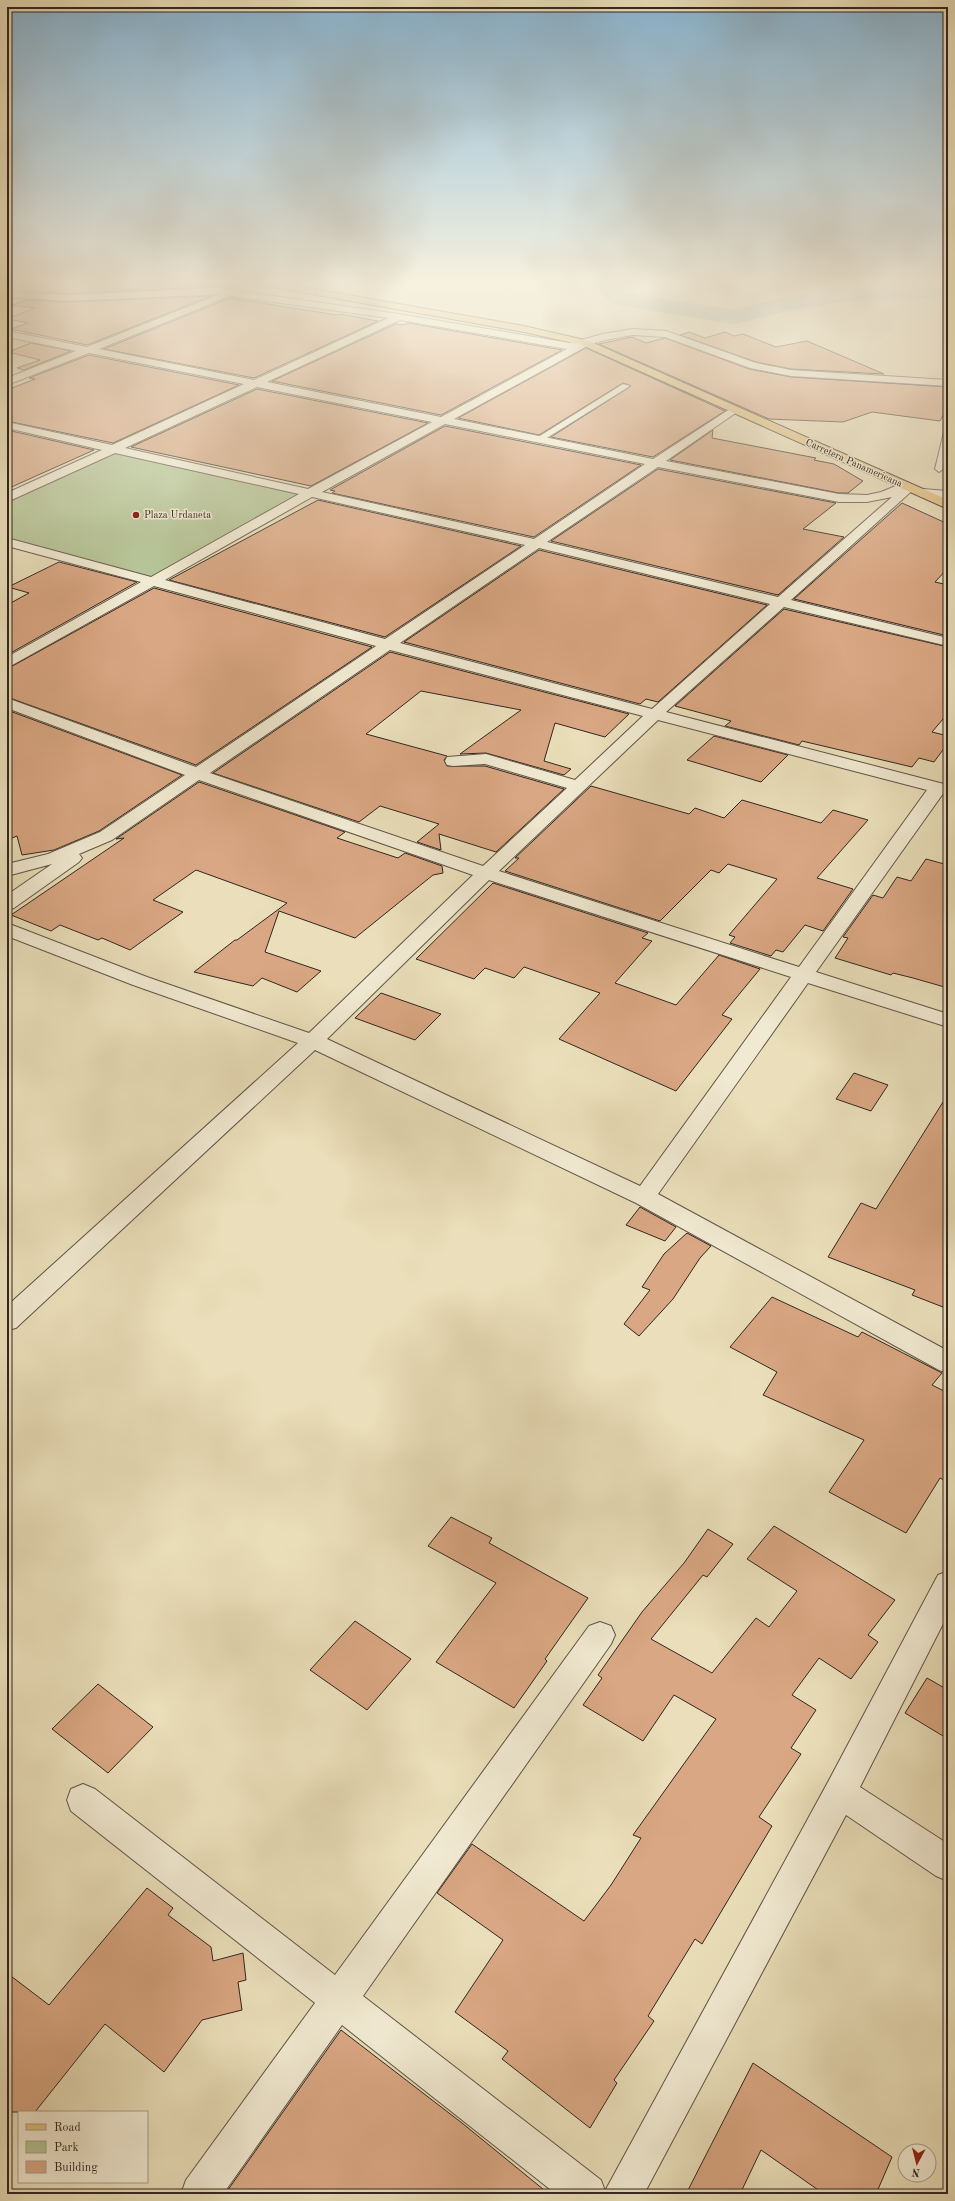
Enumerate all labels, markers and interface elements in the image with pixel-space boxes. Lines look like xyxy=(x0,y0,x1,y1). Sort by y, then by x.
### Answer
street label: Carretera Panamericana xyxy=(804,437,904,489)
marker: Plaza Urdaneta xyxy=(131,510,141,520)
place label: Plaza Urdaneta xyxy=(144,510,211,520)
legend xyxy=(18,2111,148,2183)
text: Road xyxy=(54,2122,81,2134)
text: Park xyxy=(54,2142,79,2154)
north arrow xyxy=(897,2143,937,2183)
text: Building xyxy=(54,2162,98,2174)
text: N xyxy=(911,2165,921,2177)

